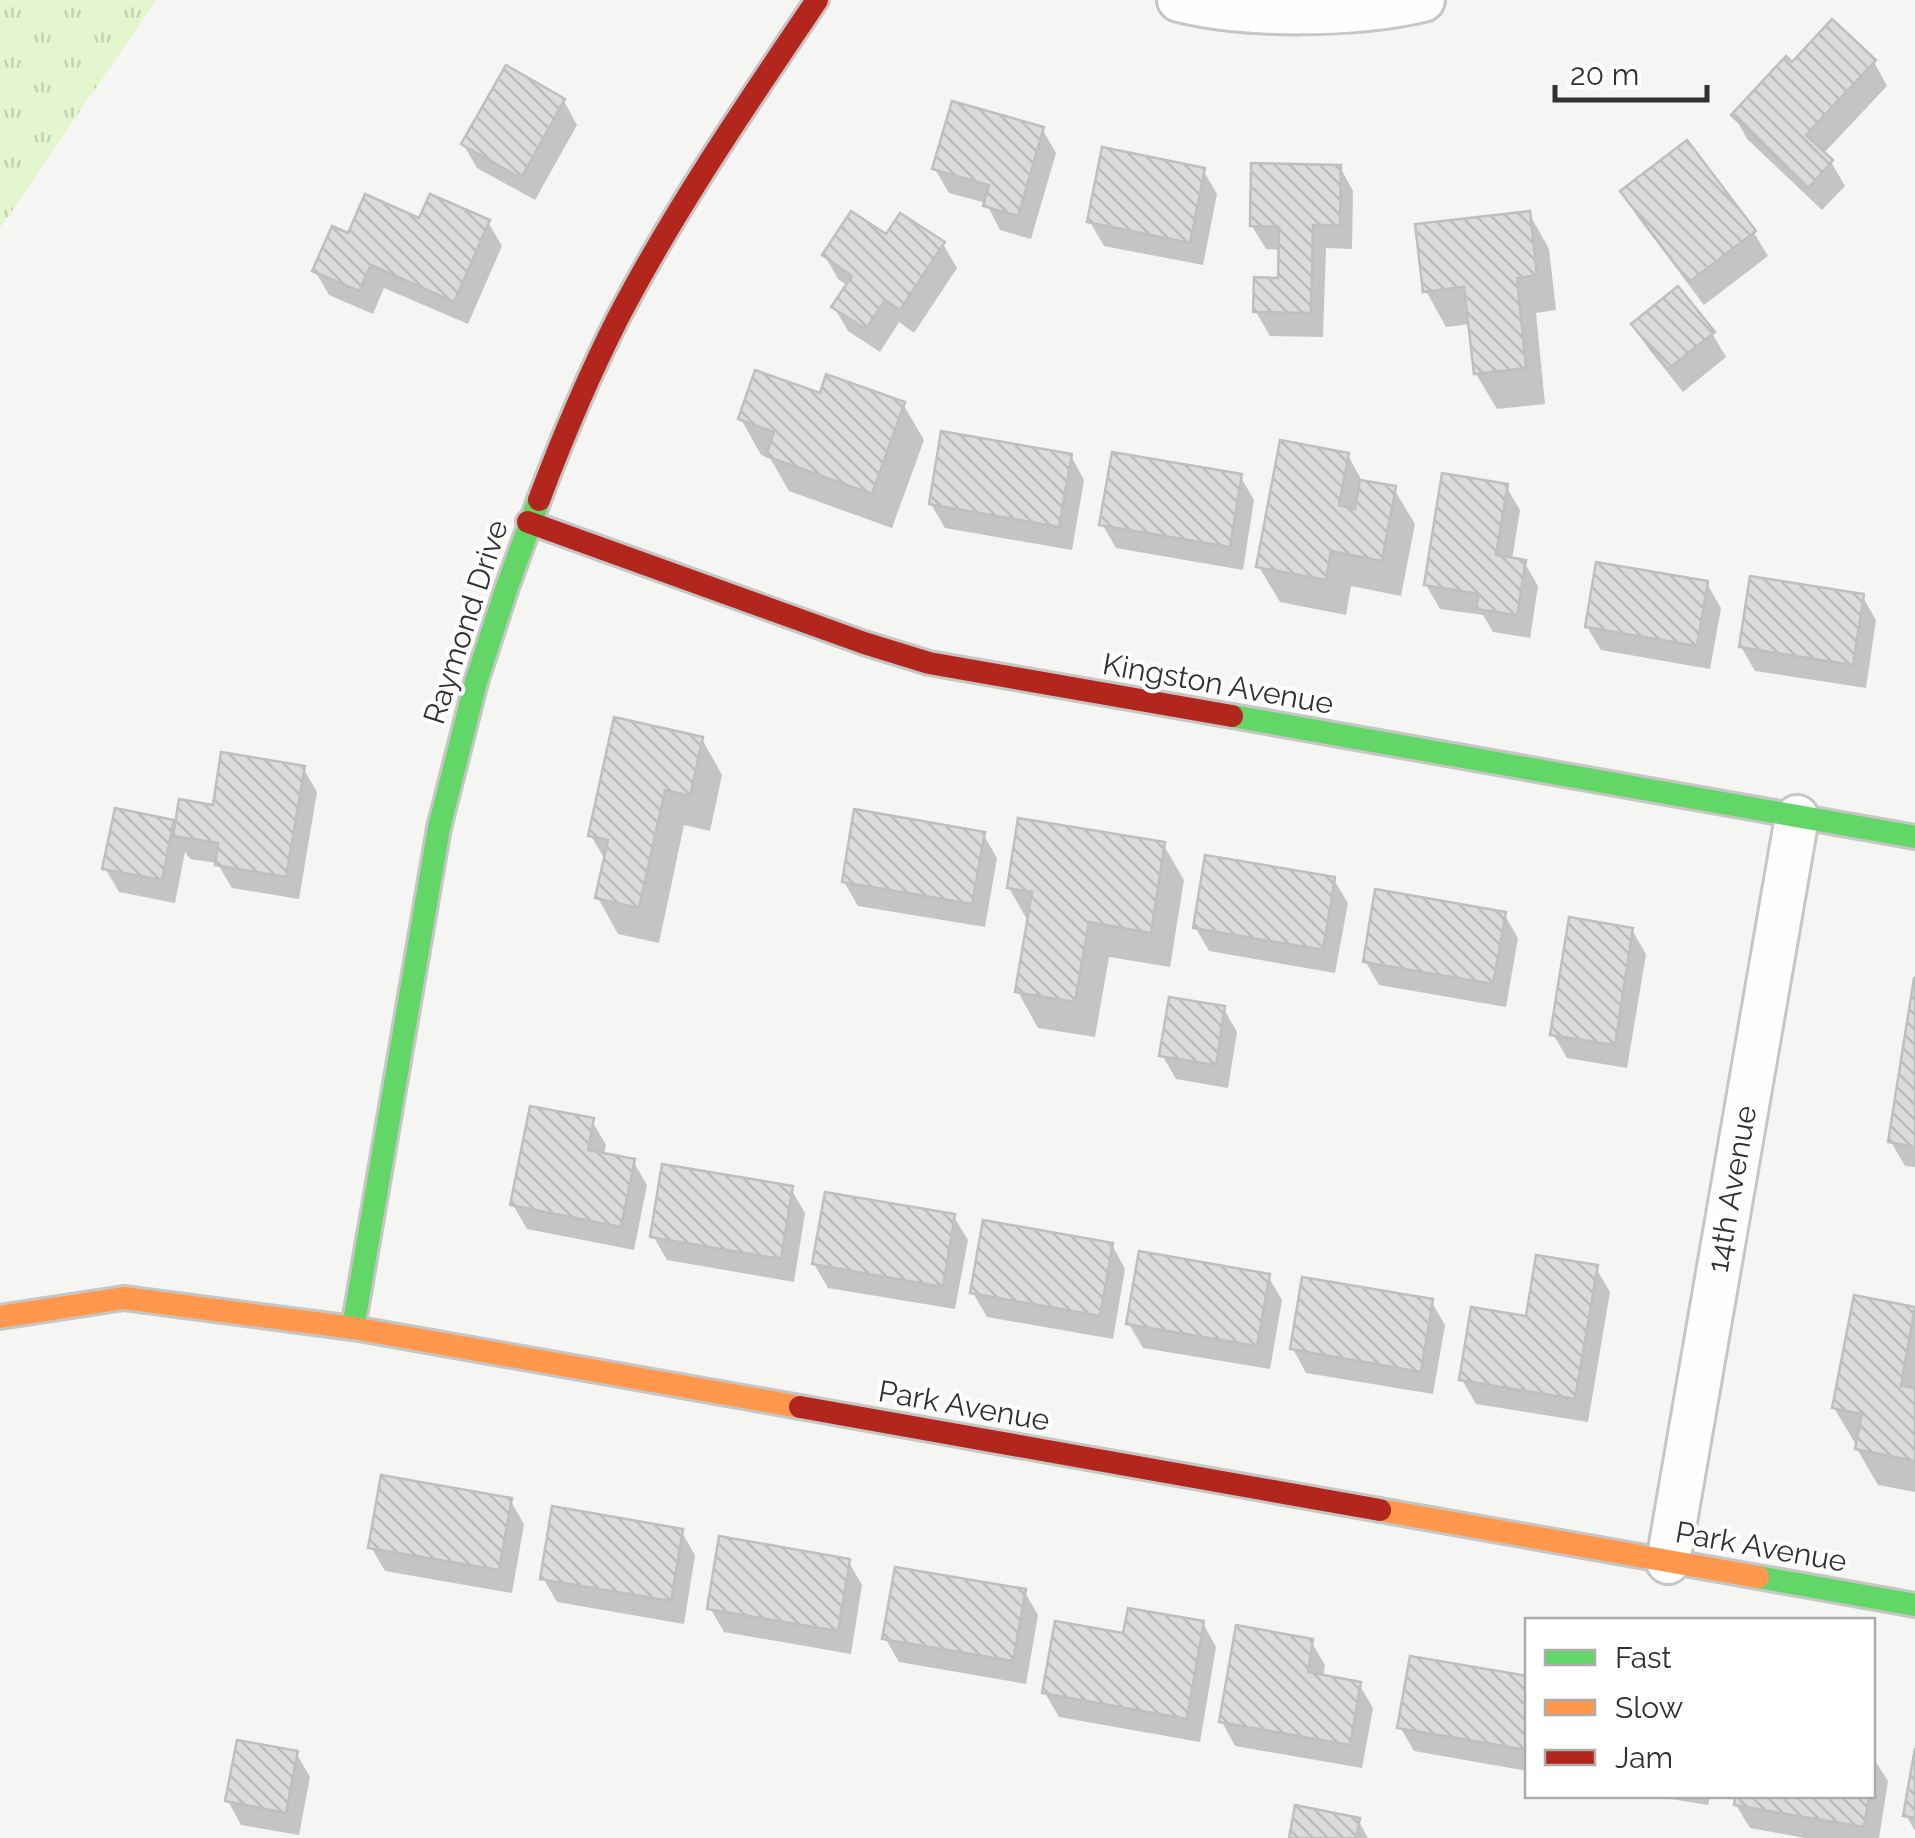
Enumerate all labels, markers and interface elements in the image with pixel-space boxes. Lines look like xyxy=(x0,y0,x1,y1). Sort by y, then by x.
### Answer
scale bar xyxy=(1555,40,1708,102)
text: 20 m xyxy=(1570,57,1639,92)
street label: Raymond Drive xyxy=(416,515,515,728)
street label: Kingston Avenue xyxy=(1100,646,1336,721)
street label: 14th Avenue xyxy=(1700,1103,1763,1275)
street label: Park Avenue xyxy=(876,1373,1052,1438)
street label: Park Avenue xyxy=(1673,1514,1849,1579)
legend xyxy=(1525,1618,1875,1798)
text: Fast xyxy=(1615,1640,1672,1675)
text: Slow xyxy=(1615,1690,1683,1725)
text: Jam xyxy=(1615,1740,1673,1775)

